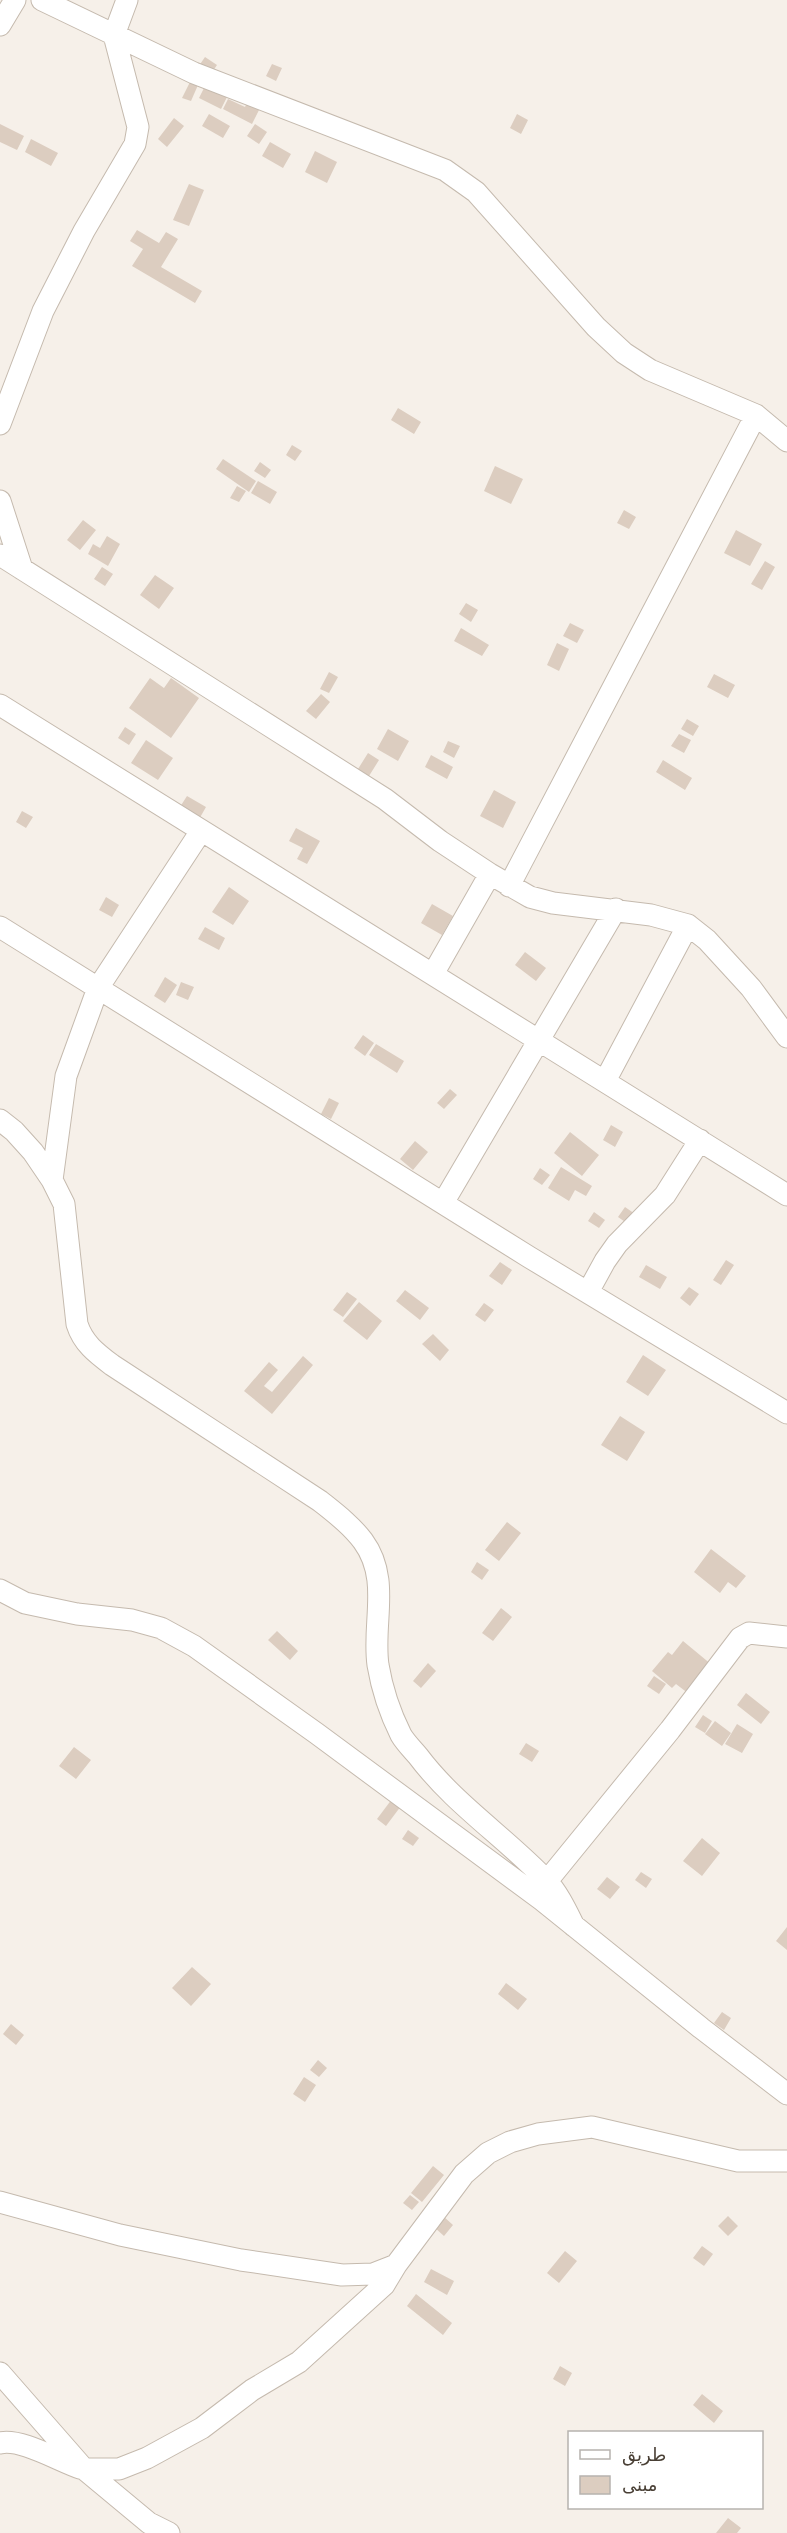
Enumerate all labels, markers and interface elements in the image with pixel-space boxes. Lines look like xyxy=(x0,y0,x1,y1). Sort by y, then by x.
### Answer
legend xyxy=(568,2431,763,2509)
text: طريق xyxy=(622,2444,666,2466)
text: مبنى xyxy=(622,2474,658,2495)

